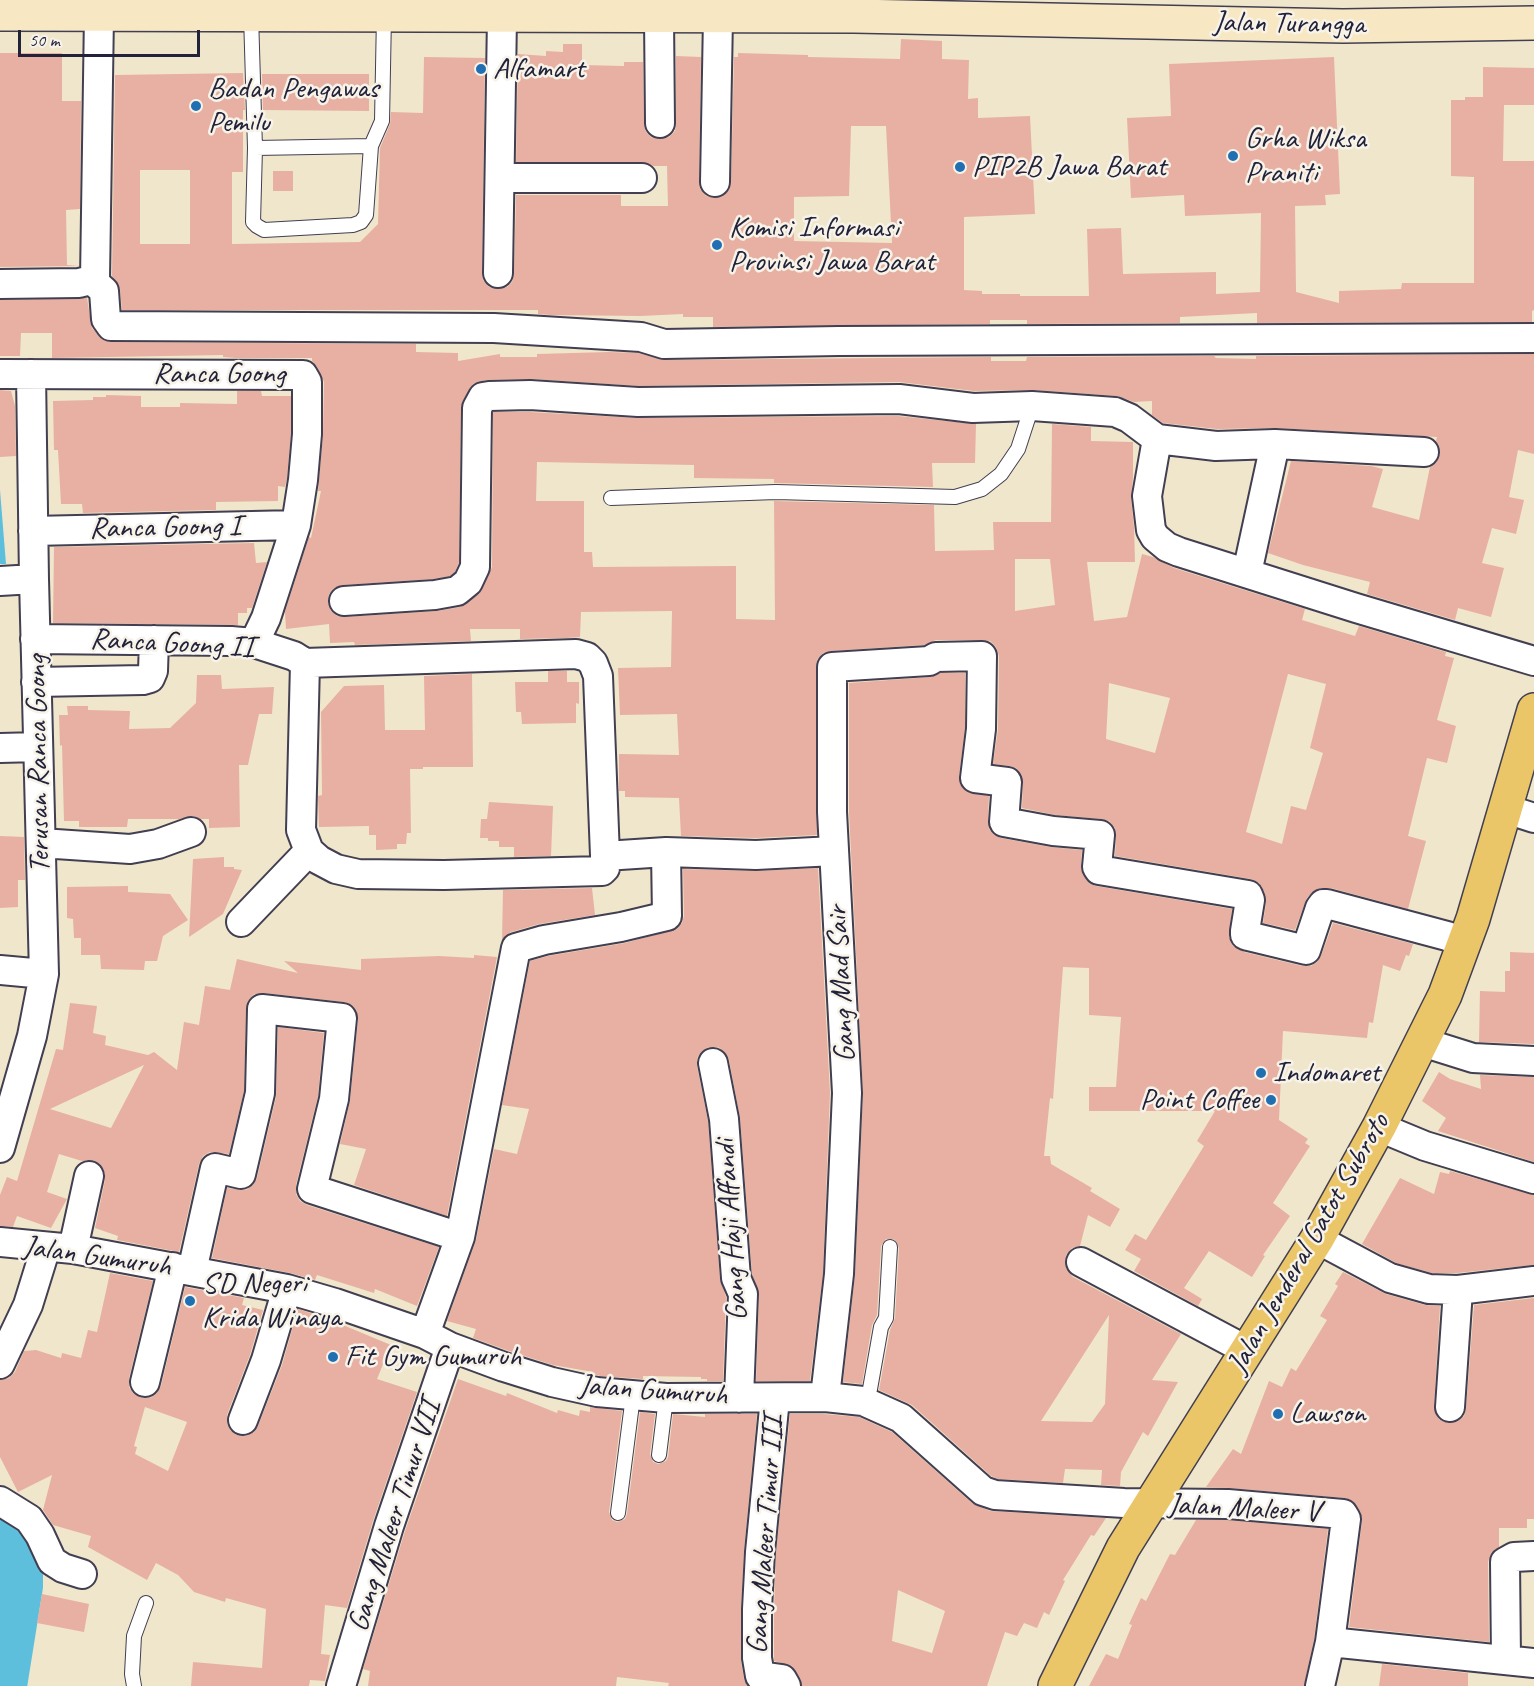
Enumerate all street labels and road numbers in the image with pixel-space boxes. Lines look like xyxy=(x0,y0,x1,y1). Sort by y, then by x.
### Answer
street label: Jalan Turangga xyxy=(1213,5,1365,43)
street label: Ranca Goong xyxy=(153,356,285,392)
street label: Ranca Goong I xyxy=(89,509,241,547)
street label: Ranca Goong II xyxy=(89,622,255,666)
street label: Terusan Ranca Goong xyxy=(19,655,59,873)
street label: Gang Mad Sair xyxy=(820,905,864,1063)
street label: Jalan Jenderal Gatot Subroto xyxy=(1220,1108,1398,1380)
street label: Gang Haji Affandi xyxy=(708,1138,756,1322)
street label: Jalan Gumuruh xyxy=(21,1229,173,1285)
street label: Jalan Gumuruh xyxy=(577,1368,729,1414)
street label: Gang Maleer Timur VII xyxy=(341,1396,449,1636)
street label: Gang Maleer Timur III xyxy=(740,1415,792,1655)
street label: Jalan Maleer V xyxy=(1167,1487,1321,1531)

